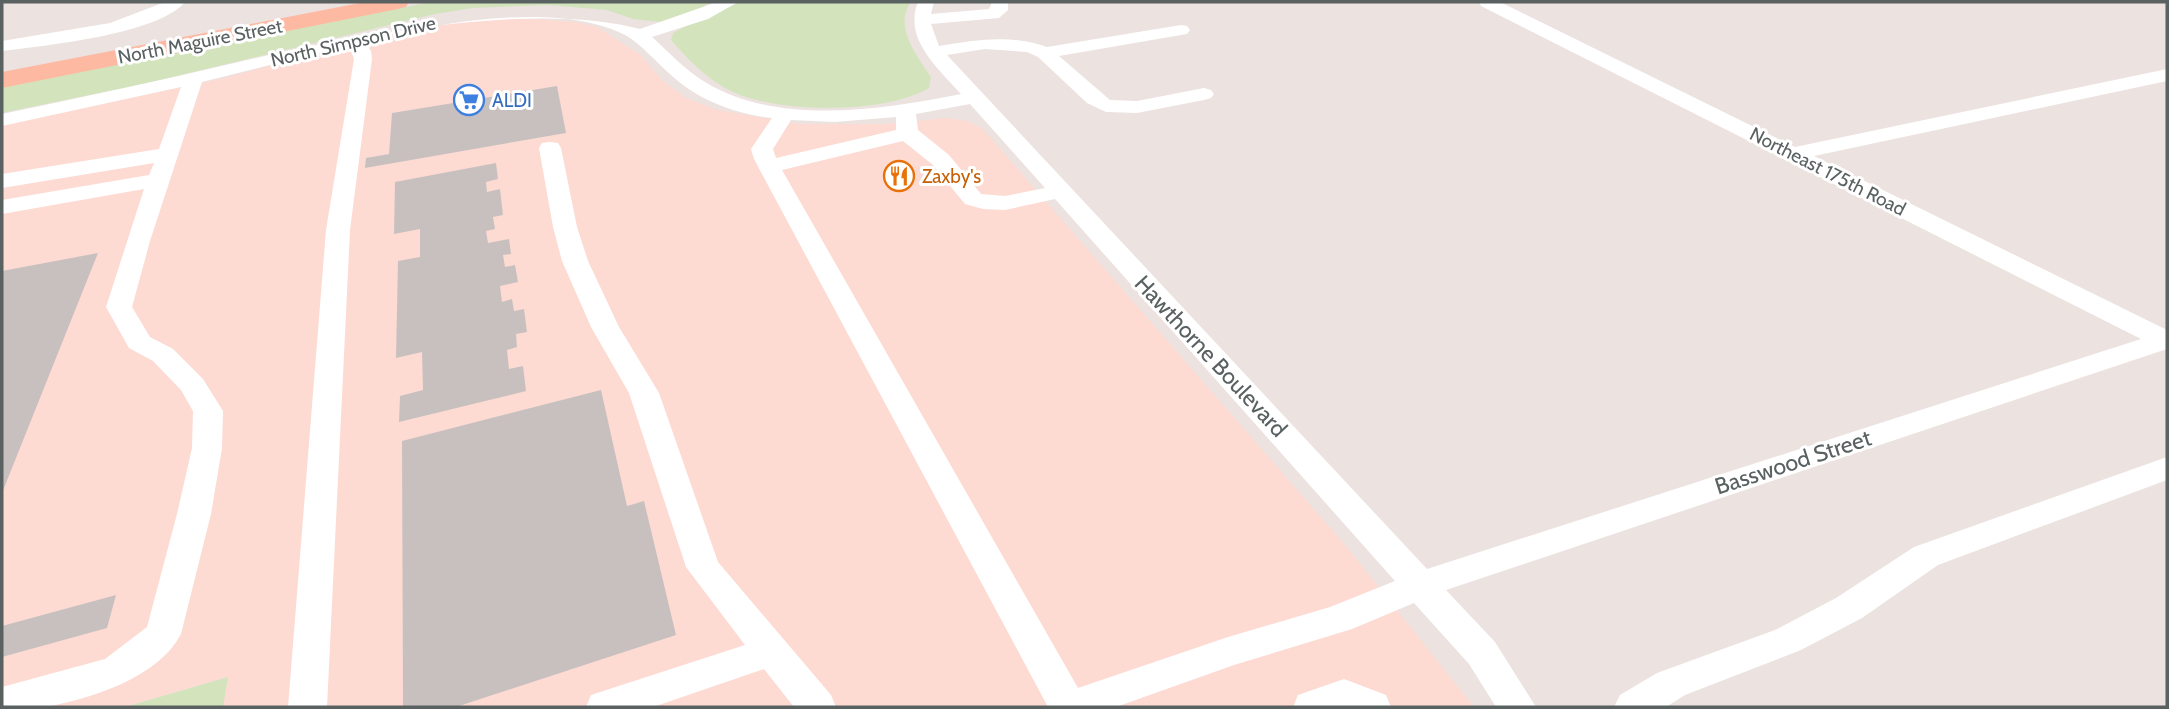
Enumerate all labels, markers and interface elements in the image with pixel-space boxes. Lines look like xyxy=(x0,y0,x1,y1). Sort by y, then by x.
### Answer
street label: North Simpson Drive xyxy=(268,11,438,72)
street label: North Maguire Street xyxy=(116,14,285,69)
supermarket icon: ALDI xyxy=(452,83,486,117)
place label: ALDI xyxy=(492,89,532,112)
street label: Northeast 175th Road xyxy=(1746,122,1910,221)
restaurant icon: Zaxby's xyxy=(882,159,916,193)
place label: Zaxby's xyxy=(922,165,981,188)
street label: Hawthorne Boulevard xyxy=(1129,269,1293,443)
street label: Basswood Street xyxy=(1711,423,1875,500)

